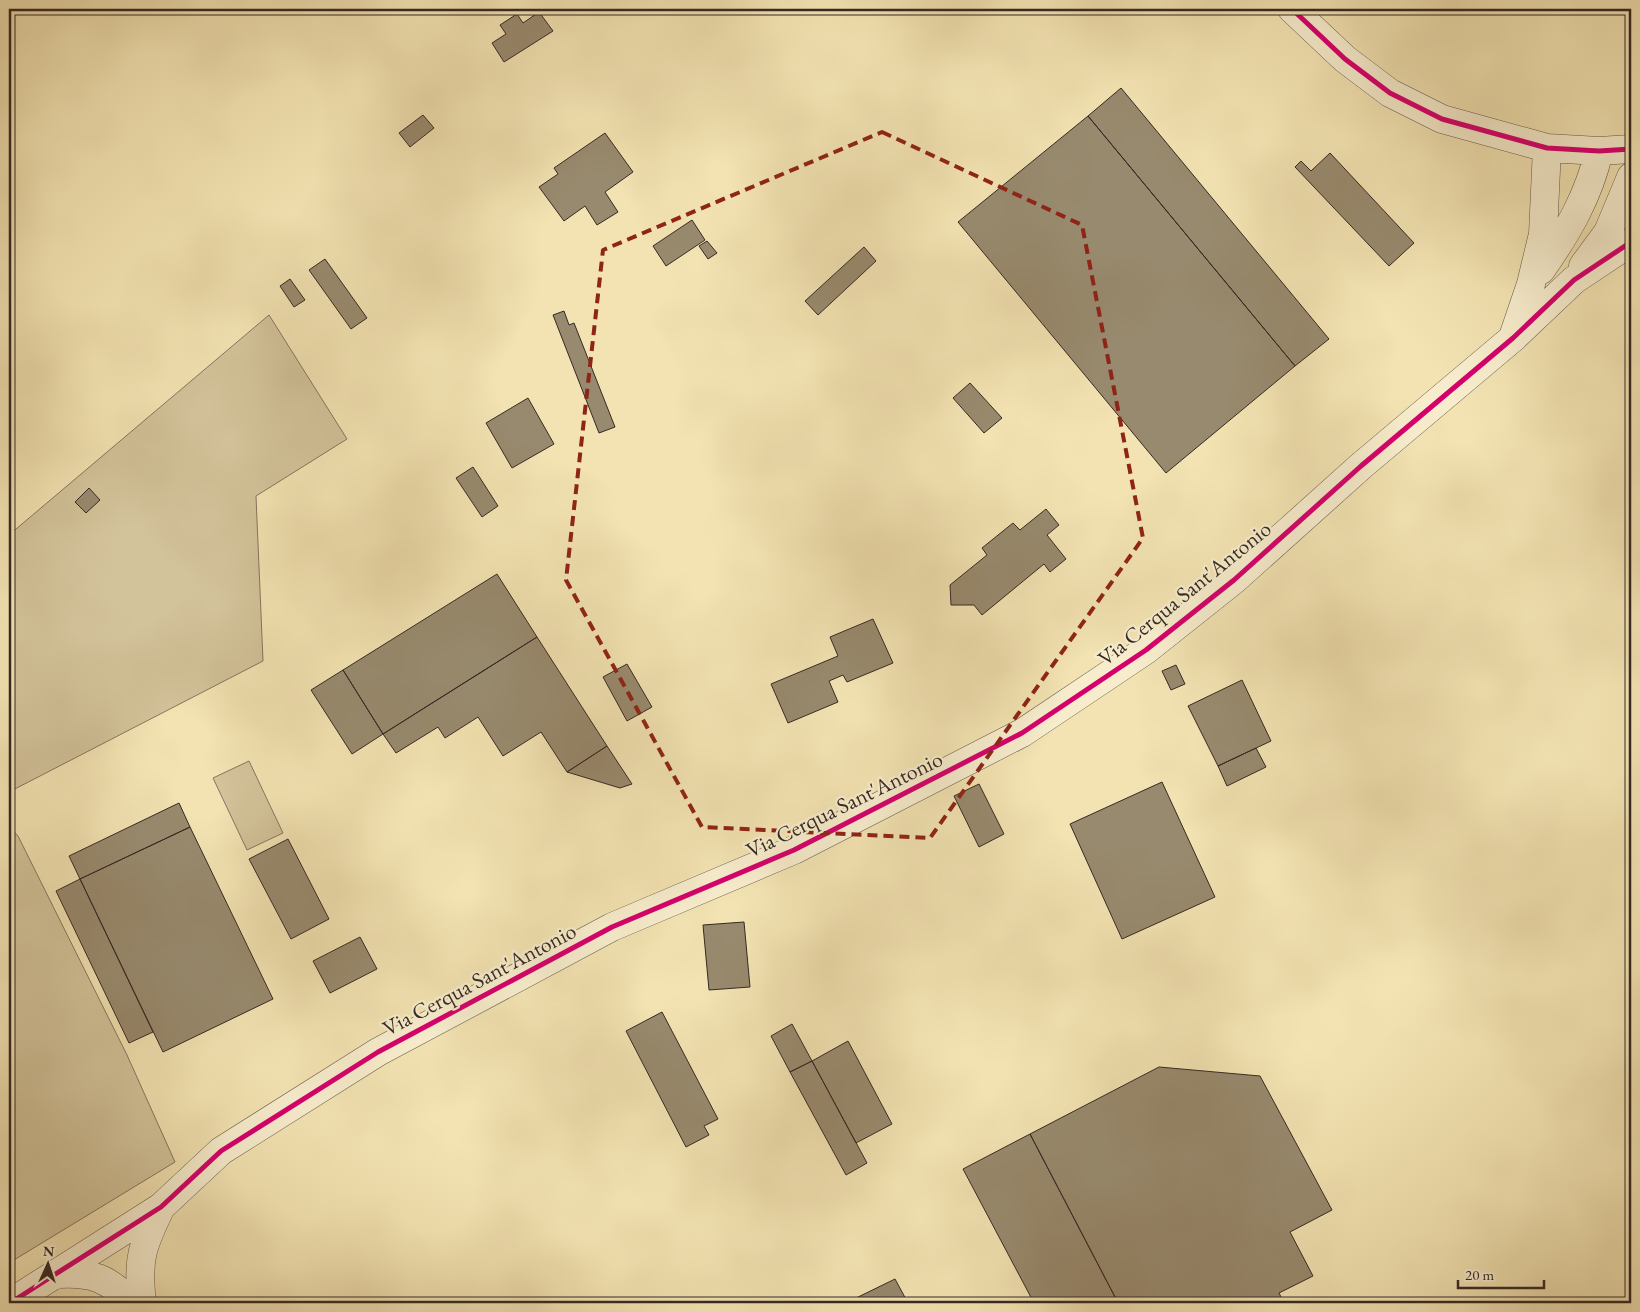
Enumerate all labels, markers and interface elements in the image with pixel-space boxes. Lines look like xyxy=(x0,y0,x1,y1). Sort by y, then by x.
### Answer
street label: Via Cerqua Sant'Antonio xyxy=(1092,514,1277,672)
street label: Via Cerqua Sant'Antonio xyxy=(741,744,947,865)
street label: Via Cerqua Sant'Antonio xyxy=(377,916,581,1043)
north arrow xyxy=(22,1240,72,1290)
text: N xyxy=(43,1242,55,1260)
scale bar xyxy=(1458,1257,1544,1289)
text: 20 m xyxy=(1465,1265,1494,1284)

